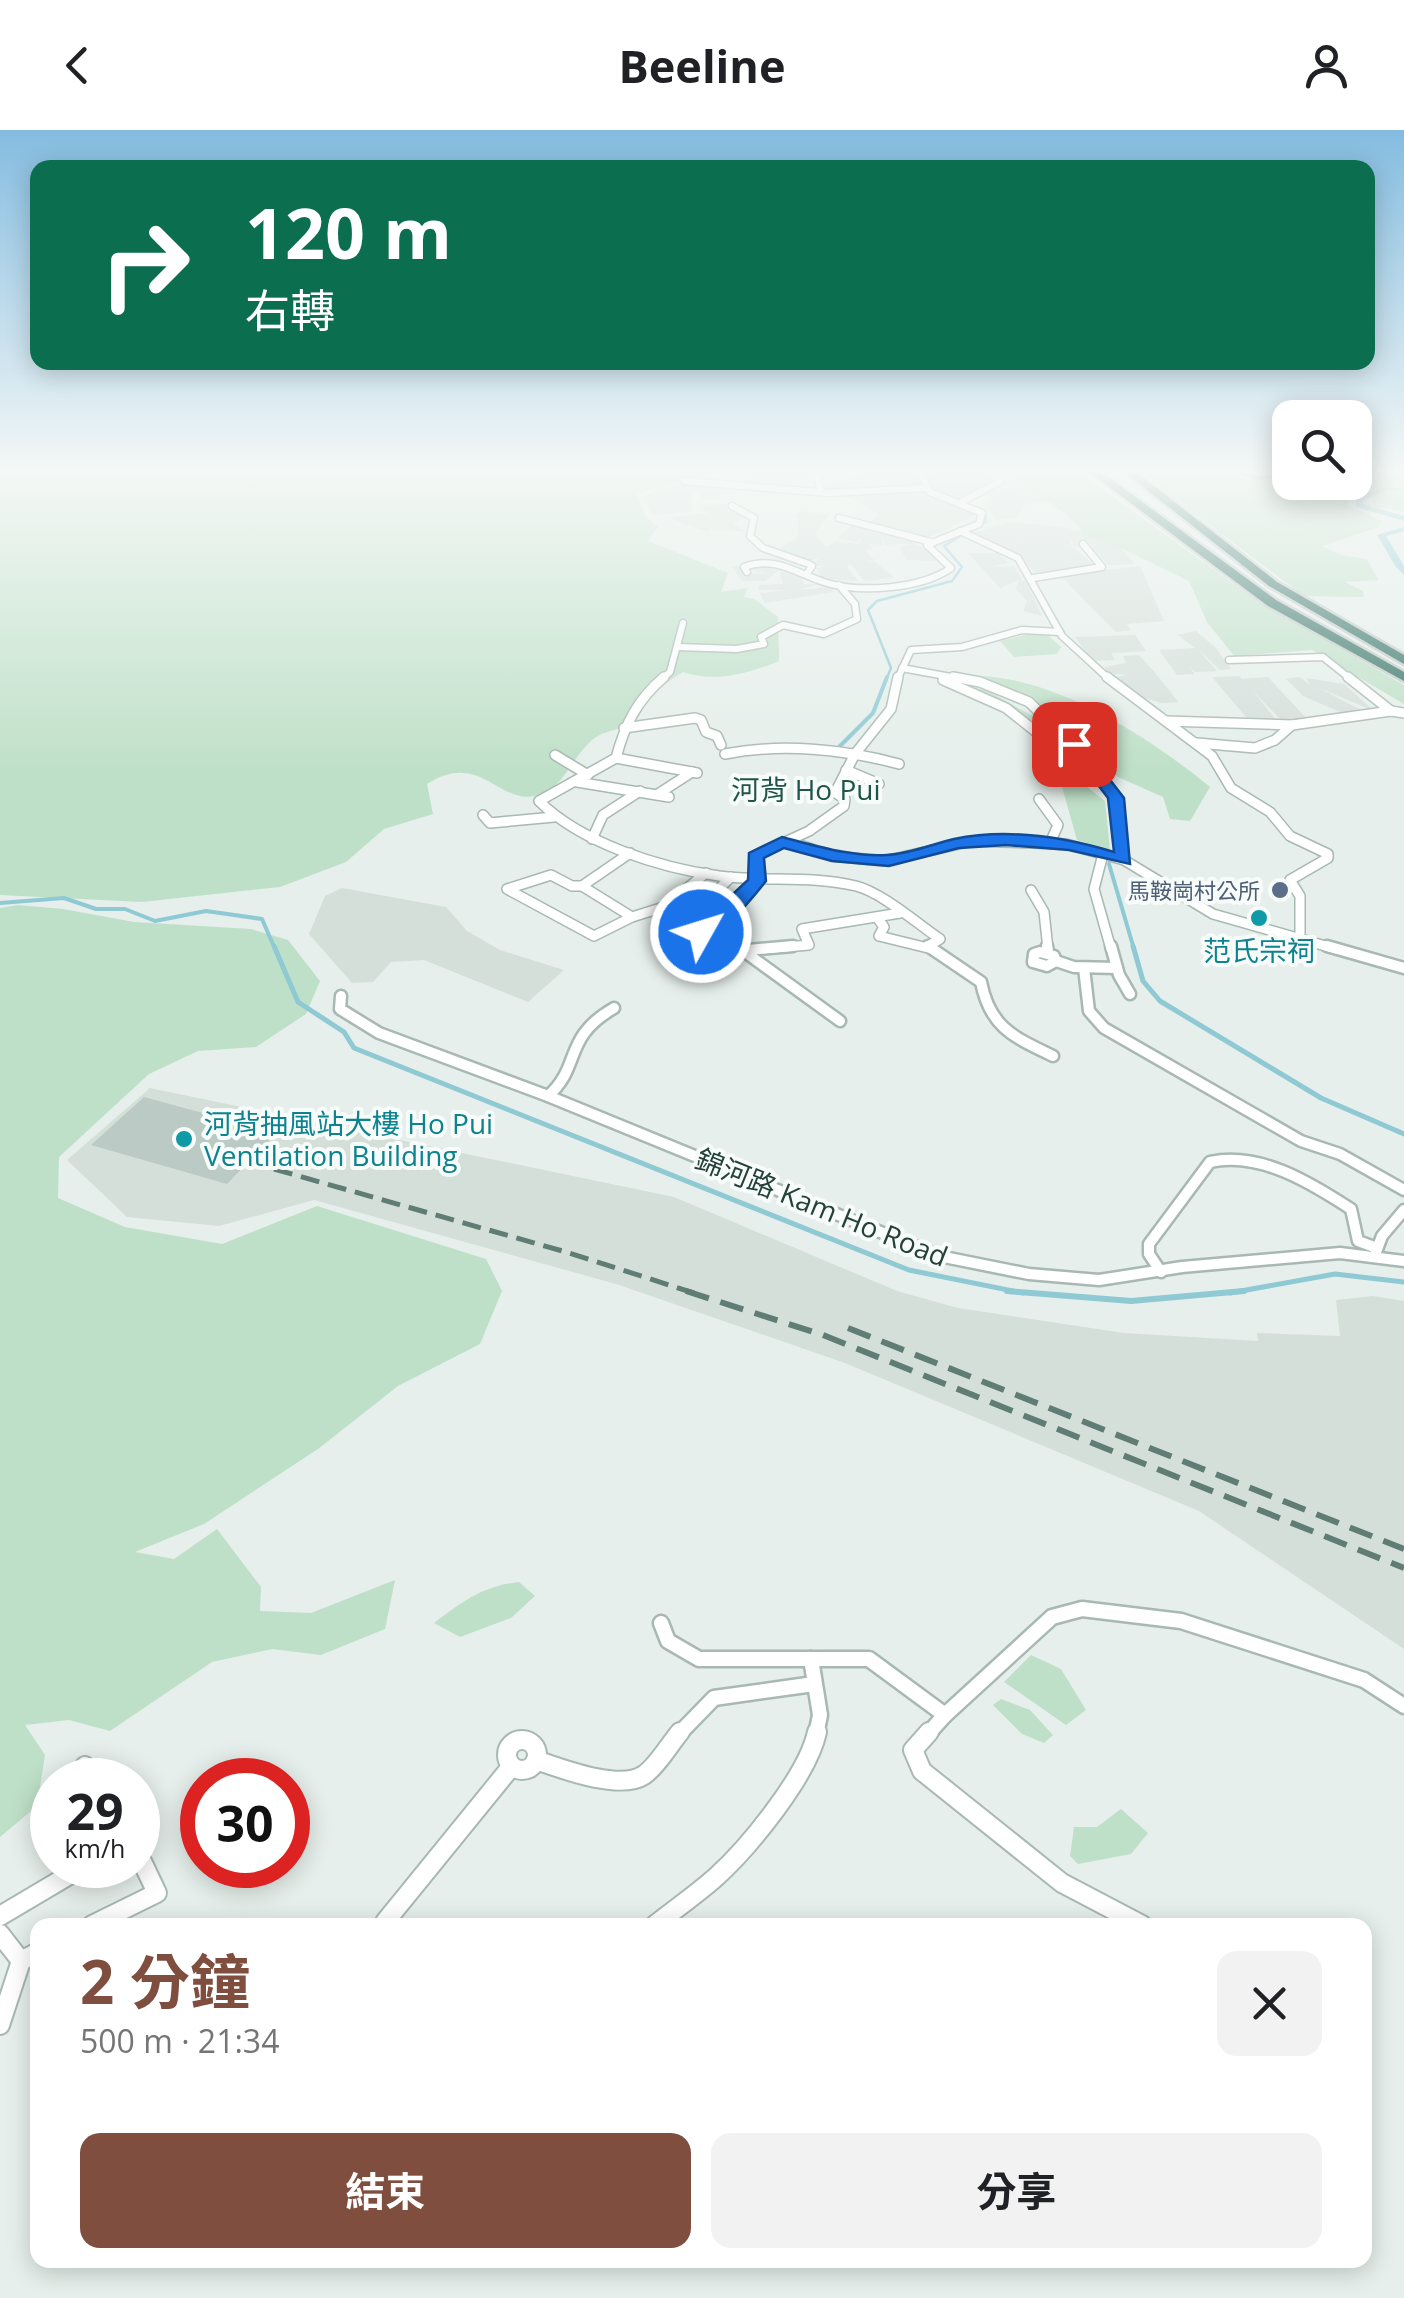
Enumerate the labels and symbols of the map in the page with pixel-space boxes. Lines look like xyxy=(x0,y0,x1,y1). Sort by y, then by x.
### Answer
pin xyxy=(1032,702,1117,787)
district label: 河背 Ho Pui xyxy=(731,770,881,808)
place label: 馬鞍崗村公所 xyxy=(1128,875,1260,905)
marker: 馬鞍崗村公所 xyxy=(1269,879,1291,901)
position arrow xyxy=(649,880,753,984)
marker: 范氏宗祠 xyxy=(1248,907,1270,929)
place label: 范氏宗祠 xyxy=(1203,931,1315,969)
place label: 河背抽風站大樓 Ho Pui Ventilation Building xyxy=(204,1104,493,1174)
marker: 河背抽風站大樓 Ho Pui Ventilation Building xyxy=(173,1128,195,1150)
street label: 錦河路 Kam Ho Road xyxy=(690,1139,954,1275)
speed limit sign: 30 xyxy=(180,1758,310,1888)

